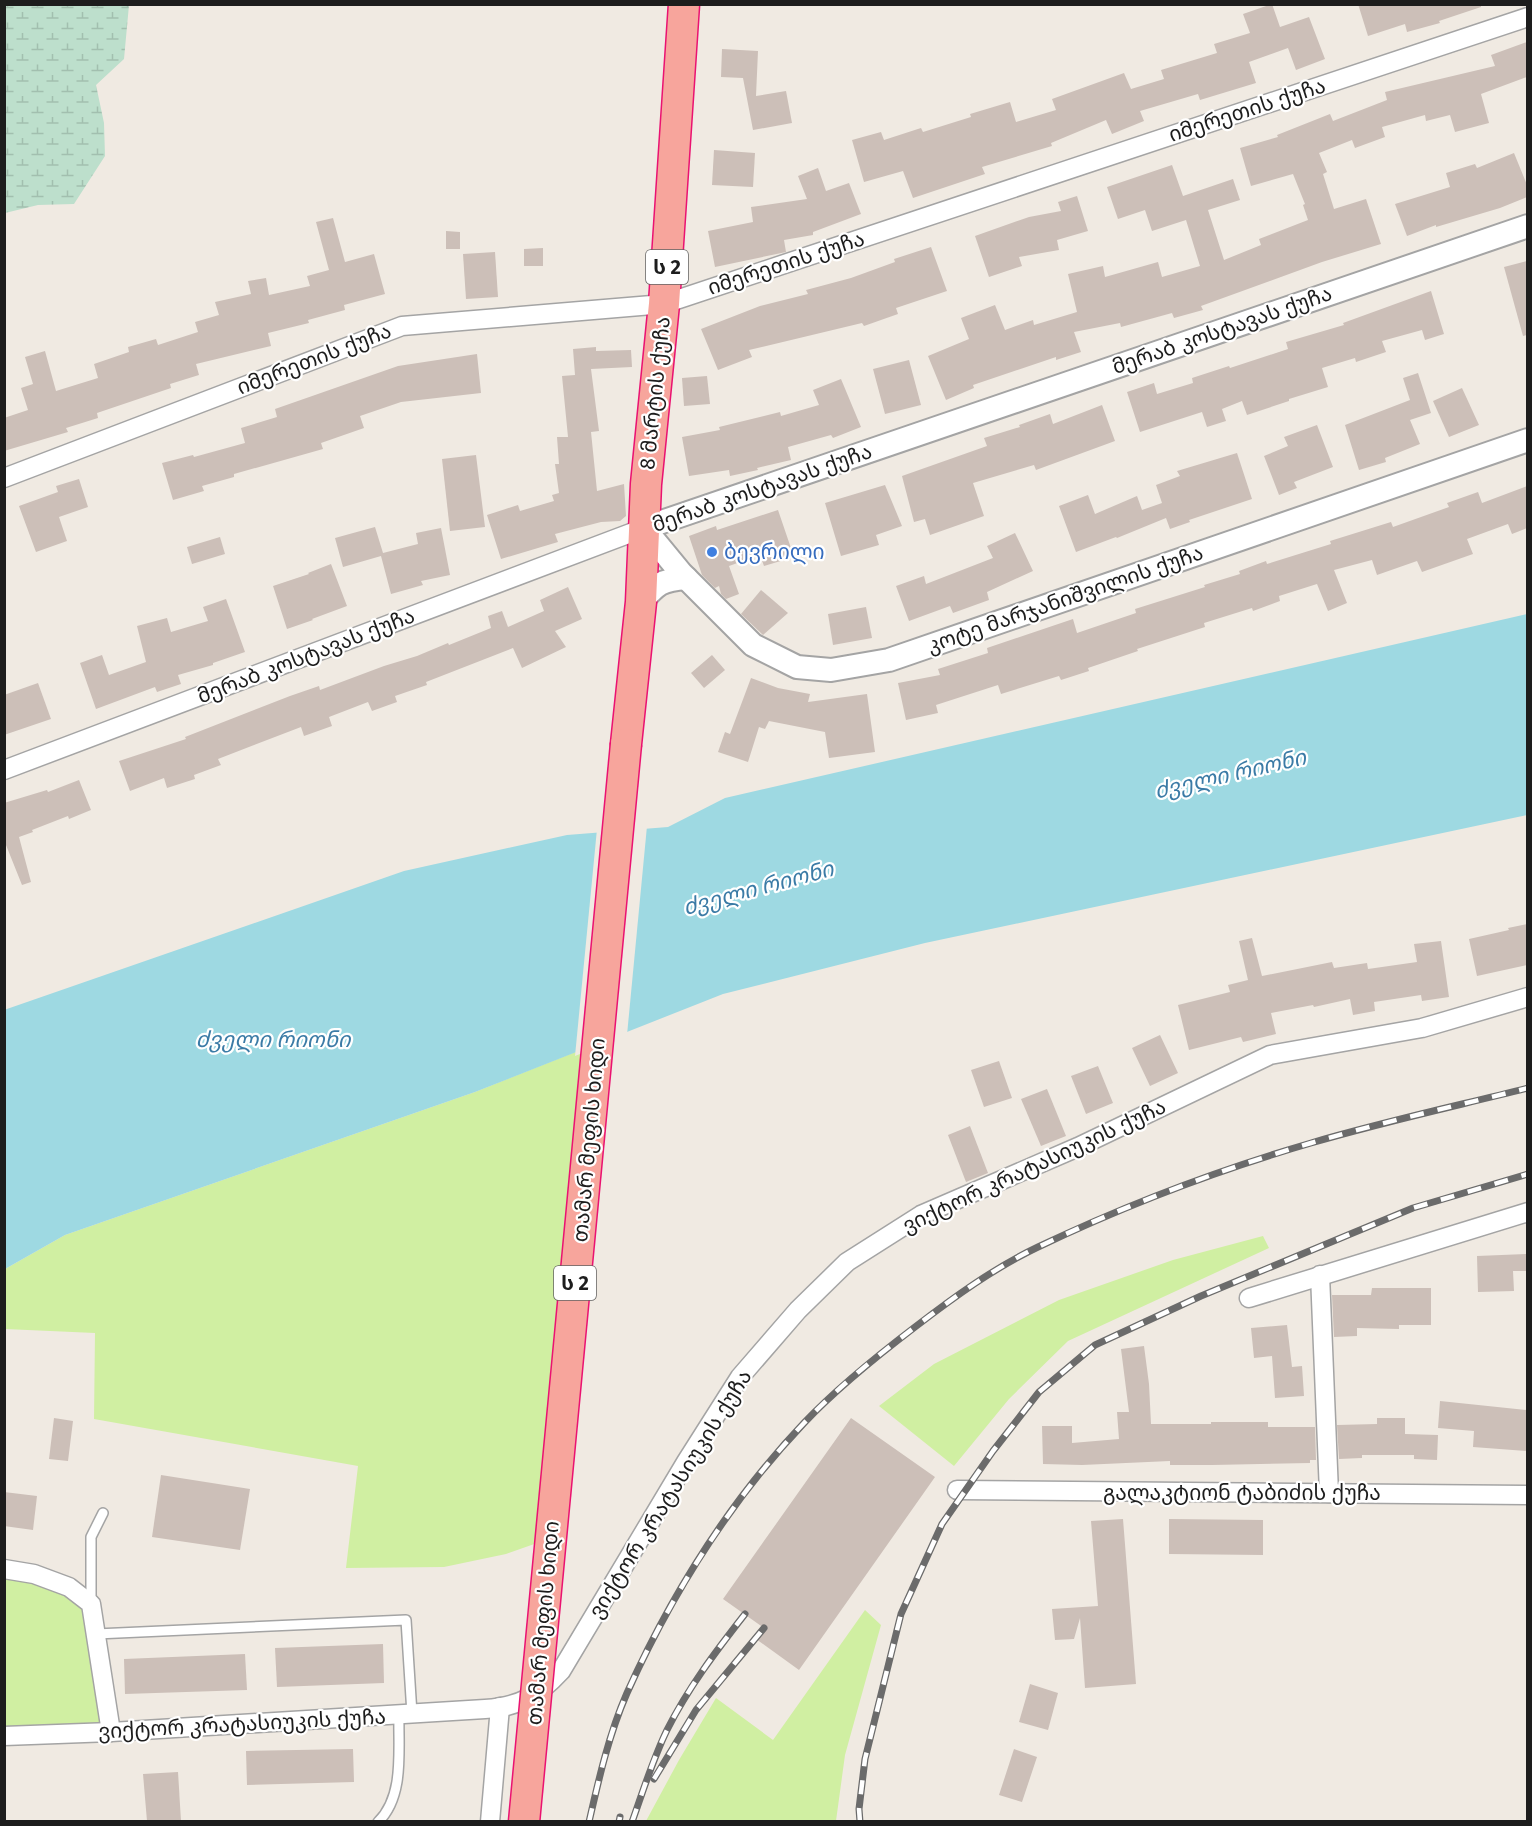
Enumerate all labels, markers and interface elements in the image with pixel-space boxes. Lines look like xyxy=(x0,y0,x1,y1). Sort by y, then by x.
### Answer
street label: იმერეთის ქუჩა xyxy=(1165,72,1329,148)
street label: იმერეთის ქუჩა xyxy=(704,225,868,301)
road number: ს 2 xyxy=(646,250,688,284)
street label: მერაბ კოსტავას ქუჩა xyxy=(1109,280,1335,380)
street label: 8 მარტის ქუჩა xyxy=(634,315,676,471)
street label: იმერეთის ქუჩა xyxy=(233,318,395,400)
street label: მერაბ კოსტავას ქუჩა xyxy=(649,438,875,538)
place label: ბევრილი xyxy=(724,539,825,565)
street label: კოტე მარჯანიშვილის ქუჩა xyxy=(923,539,1207,659)
marker: ბევრილი xyxy=(705,545,719,559)
street label: მერაბ კოსტავას ქუჩა xyxy=(194,603,418,709)
water label: ძველი რიონი xyxy=(1152,743,1310,805)
water label: ძველი რიონი xyxy=(680,855,838,921)
water label: ძველი რიონი xyxy=(196,1026,352,1053)
street label: თამარ მეფის ხიდი xyxy=(567,1037,611,1243)
street label: ვიქტორ კრატასიუკის ქუჩა xyxy=(898,1093,1170,1239)
road number: ს 2 xyxy=(554,1266,596,1300)
street label: ვიქტორ კრატასიუკის ქუჩა xyxy=(583,1365,757,1623)
street label: გალაკტიონ ტაბიძის ქუჩა xyxy=(1103,1480,1381,1506)
street label: თამარ მეფის ხიდი xyxy=(521,1520,565,1726)
street label: ვიქტორ კრატასიუკის ქუჩა xyxy=(98,1703,386,1745)

